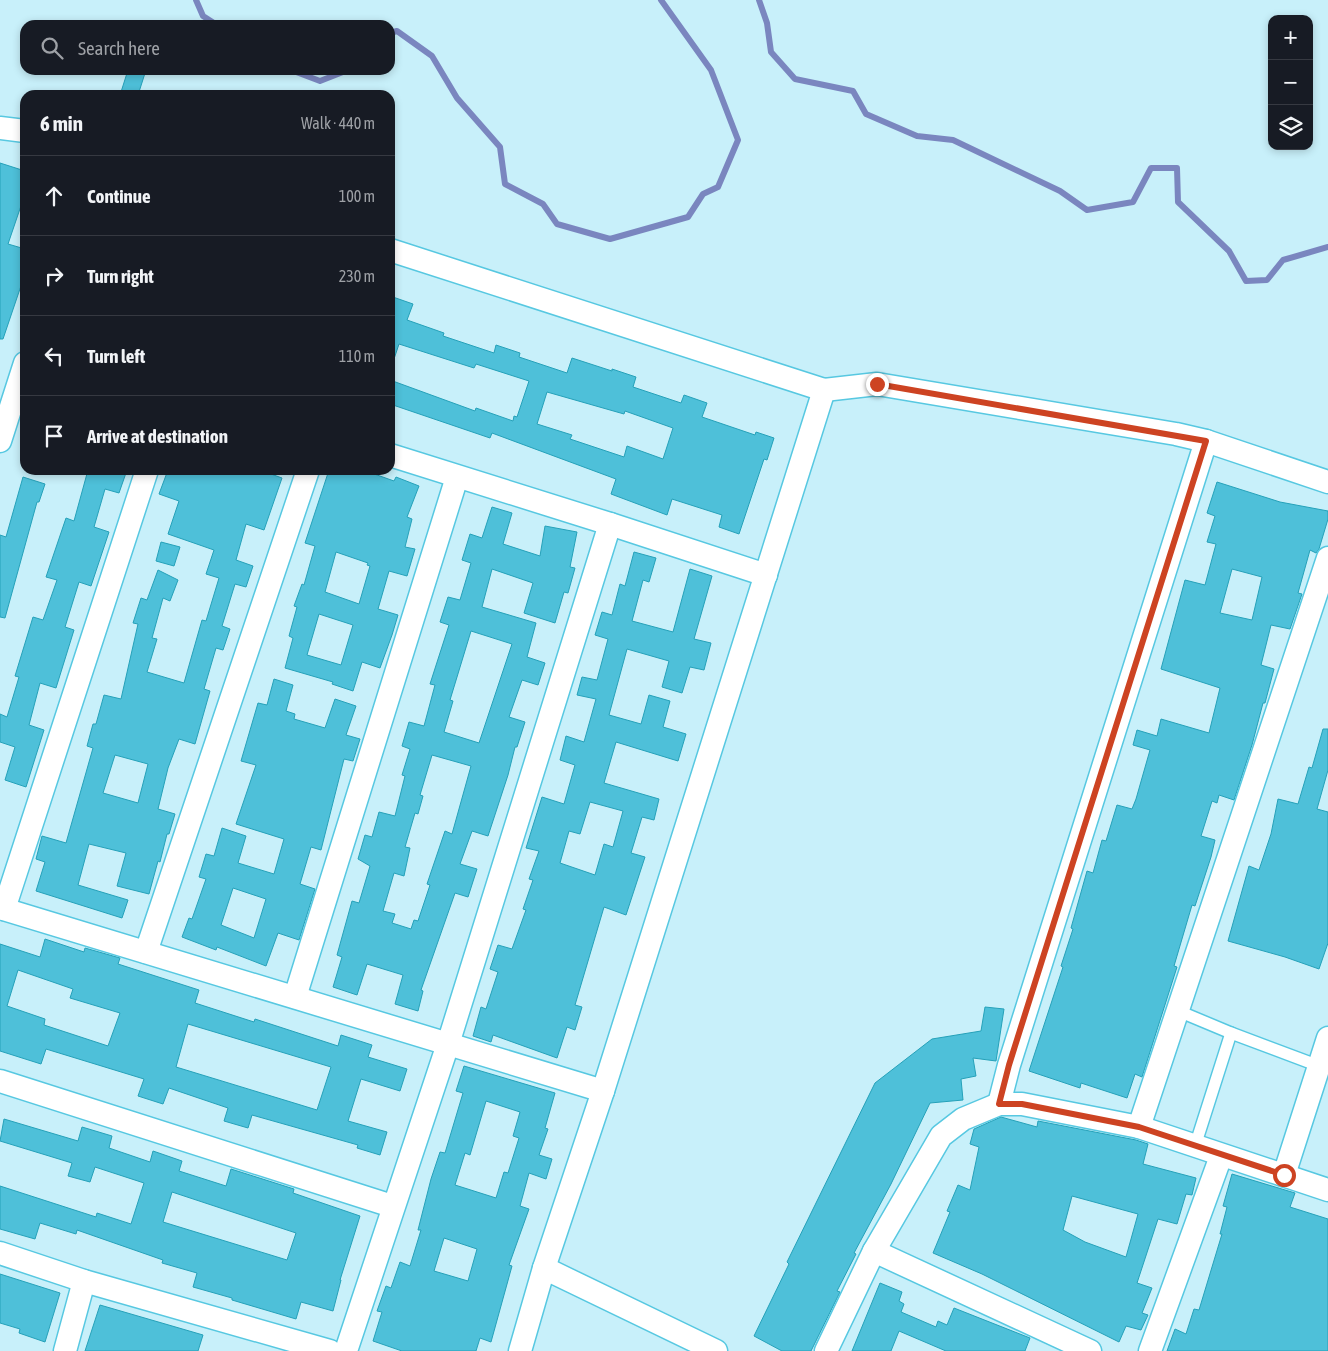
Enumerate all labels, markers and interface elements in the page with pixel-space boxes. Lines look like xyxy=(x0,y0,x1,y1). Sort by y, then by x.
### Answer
map controls xyxy=(1268,15,1313,150)
button: + xyxy=(1268,15,1313,60)
search box xyxy=(20,20,395,75)
icon: search xyxy=(38,34,66,62)
text: Search here xyxy=(78,37,160,59)
button: − xyxy=(1268,60,1313,105)
button: layers xyxy=(1268,105,1313,150)
text: 6 min xyxy=(40,111,83,135)
text: Walk · 440 m xyxy=(301,114,375,132)
icon: ahead xyxy=(40,182,68,210)
text: Continue xyxy=(87,185,151,207)
text: 100 m xyxy=(339,187,375,205)
icon: right xyxy=(40,262,68,290)
text: Turn right xyxy=(87,265,154,287)
text: 230 m xyxy=(339,267,375,285)
icon: left xyxy=(40,342,68,370)
text: Turn left xyxy=(87,345,145,367)
text: 110 m xyxy=(339,347,375,365)
route end xyxy=(866,373,889,396)
icon: arrive xyxy=(40,422,68,450)
text: Arrive at destination xyxy=(87,425,228,447)
route start xyxy=(1273,1164,1296,1187)

